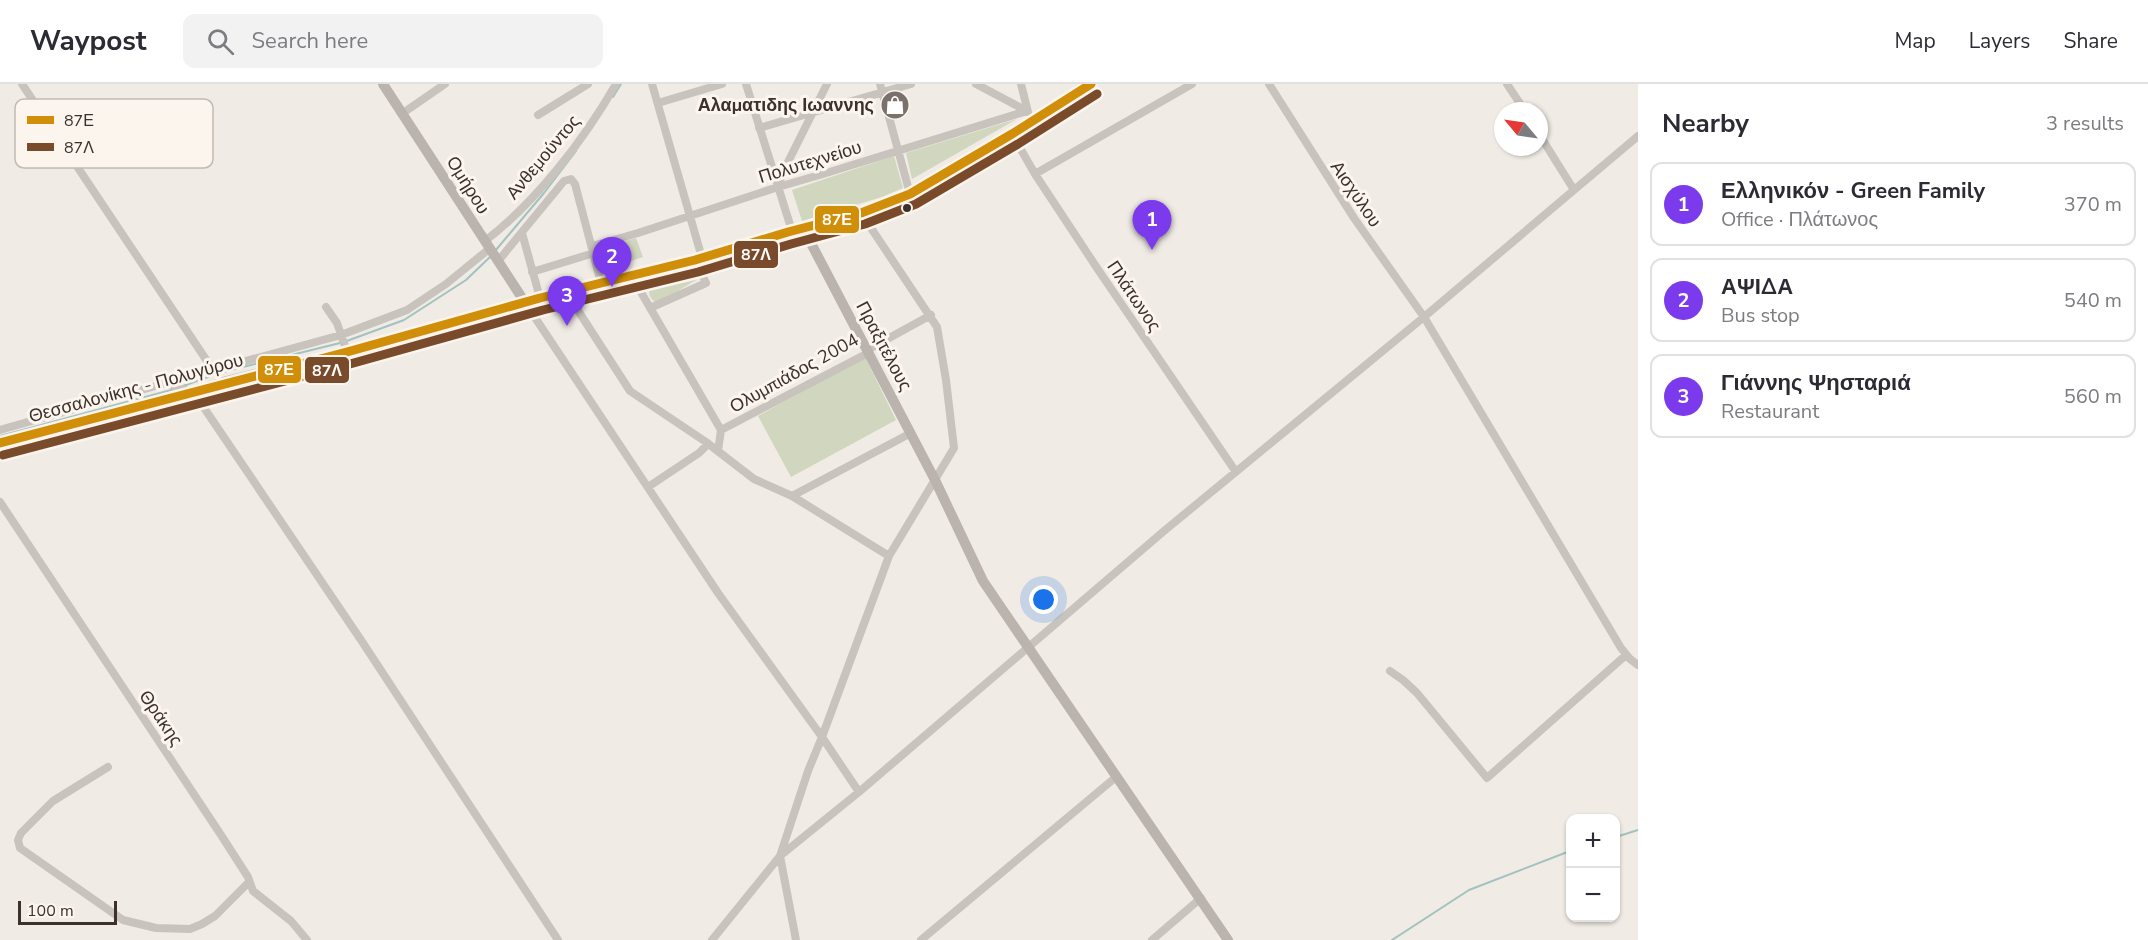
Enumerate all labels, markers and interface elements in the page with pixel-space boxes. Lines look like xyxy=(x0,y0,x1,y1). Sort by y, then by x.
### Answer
search box xyxy=(183,14,603,68)
text: Waypost xyxy=(30,22,147,60)
icon: search xyxy=(204,25,237,58)
text: Search here xyxy=(252,26,368,56)
text: Map xyxy=(1894,27,1936,55)
text: Layers xyxy=(1969,27,2030,55)
text: Share xyxy=(2063,27,2118,55)
shop icon: Αλαματιδης Ιωαννης xyxy=(879,89,911,121)
place label: Αλαματιδης Ιωαννης xyxy=(698,93,874,117)
legend xyxy=(15,99,213,168)
north arrow xyxy=(1494,102,1548,156)
text: Nearby xyxy=(1662,106,1749,141)
text: 87Ε xyxy=(64,110,94,132)
street label: Ανθεμούντος xyxy=(501,110,586,204)
text: 3 results xyxy=(2046,110,2124,137)
street label: Πολυτεχνείου xyxy=(756,135,864,189)
text: 87Λ xyxy=(64,137,94,159)
street label: Ομήρου xyxy=(441,151,495,219)
street label: Αισχύλου xyxy=(1325,156,1387,232)
text: Ελληνικόν - Green Family xyxy=(1721,176,1985,206)
text: 1 xyxy=(1678,191,1690,218)
text: 370 m xyxy=(2064,191,2122,218)
pin: 1 xyxy=(1132,200,1172,250)
unlabelled marker xyxy=(901,202,913,214)
line badge: 87Ε xyxy=(814,205,860,234)
text: Office · Πλάτωνος xyxy=(1721,206,1878,233)
text: 87Ε xyxy=(822,209,852,231)
pin: 2 xyxy=(592,238,632,287)
line badge: 87Λ xyxy=(733,240,779,269)
text: 87Λ xyxy=(741,244,771,266)
street label: Πλάτωνος xyxy=(1101,256,1167,336)
text: ΑΨΙΔΑ xyxy=(1721,272,1793,302)
pin: 3 xyxy=(548,276,586,326)
text: 2 xyxy=(1678,287,1690,314)
text: 540 m xyxy=(2064,287,2122,314)
street label: Πραξιτέλους xyxy=(850,297,918,395)
text: Bus stop xyxy=(1721,302,1800,329)
street label: Ολυμπιάδος 2004 xyxy=(725,327,863,418)
street label: Θεσσαλονίκης - Πολυγύρου xyxy=(26,348,246,428)
line badge: 87Ε xyxy=(257,355,302,384)
line badge: 87Λ xyxy=(304,356,350,384)
text: 87Ε xyxy=(264,359,294,381)
text: 87Λ xyxy=(312,360,342,382)
text: Γιάννης Ψησταριά xyxy=(1721,368,1911,398)
text: 3 xyxy=(1678,383,1690,410)
text: 560 m xyxy=(2064,383,2122,410)
text: Restaurant xyxy=(1721,398,1819,425)
your location xyxy=(1029,585,1058,614)
street label: Θράκης xyxy=(134,685,189,751)
map controls xyxy=(1566,814,1620,922)
button: + xyxy=(1566,814,1620,868)
button: − xyxy=(1566,868,1620,922)
scale bar xyxy=(18,898,117,926)
text: 100 m xyxy=(27,900,74,922)

